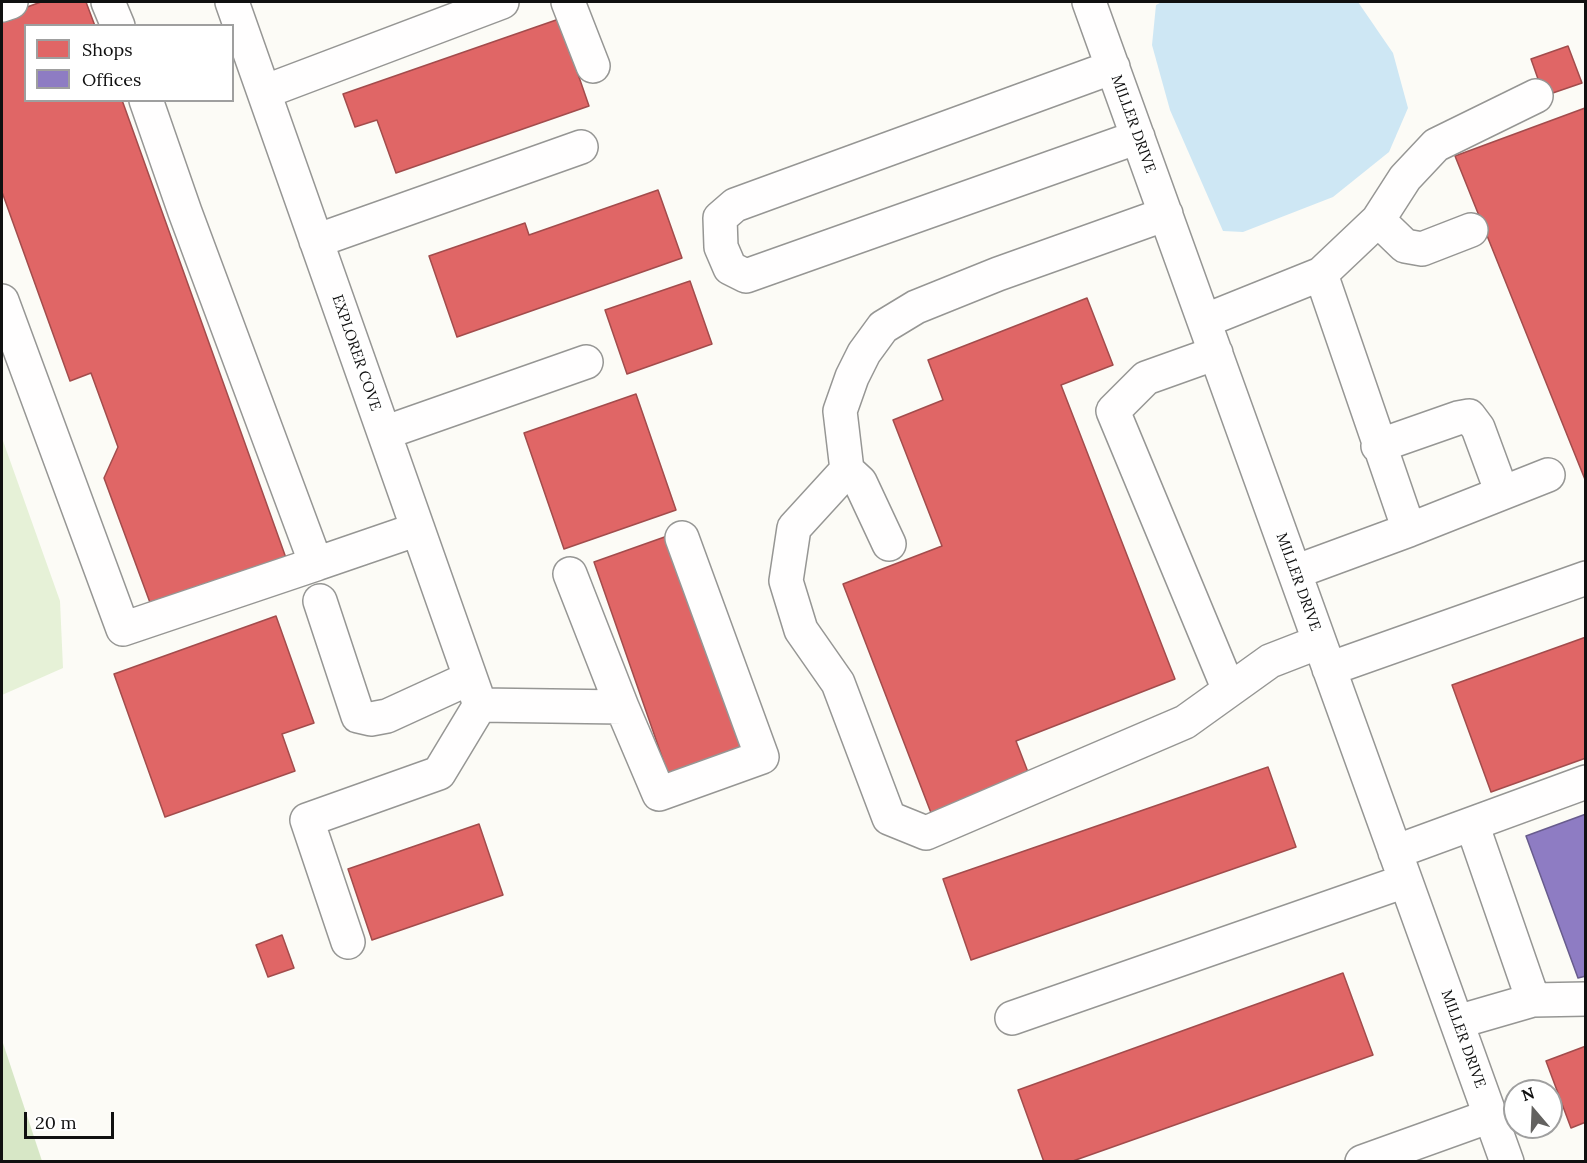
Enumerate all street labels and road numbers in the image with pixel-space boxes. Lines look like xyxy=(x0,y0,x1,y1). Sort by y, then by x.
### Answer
street label: MILLER DRIVE xyxy=(1107,72,1159,176)
street label: EXPLORER COVE xyxy=(328,293,384,413)
street label: MILLER DRIVE xyxy=(1272,530,1324,634)
street label: MILLER DRIVE xyxy=(1437,987,1489,1091)

